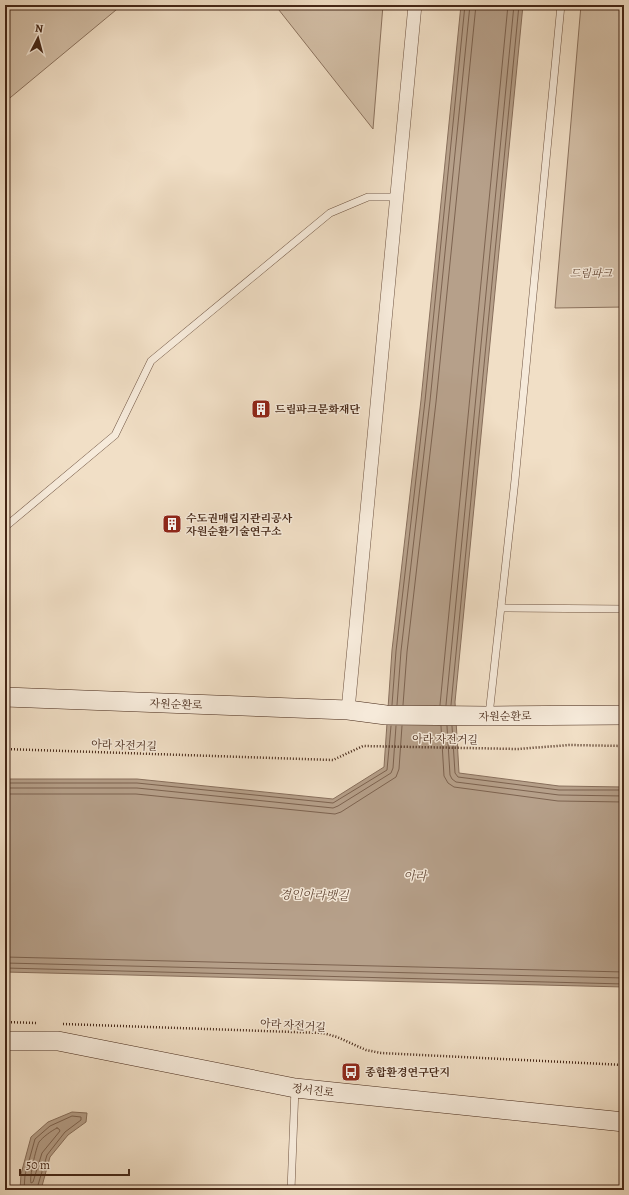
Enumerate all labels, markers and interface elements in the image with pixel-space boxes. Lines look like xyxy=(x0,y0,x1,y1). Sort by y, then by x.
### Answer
north arrow xyxy=(18,18,58,58)
text: N xyxy=(34,21,44,36)
park label: 드림파크 xyxy=(570,266,613,281)
building icon: 드림파크문화재단 xyxy=(250,398,272,420)
place label: 드림파크문화재단 xyxy=(275,402,360,417)
place label: 수도권매립지관리공사 자원순환기술연구소 xyxy=(186,511,293,539)
building icon: 수도권매립지관리공사 자원순환기술연구소 xyxy=(161,513,183,535)
street label: 자원순환로 xyxy=(149,696,203,713)
street label: 자원순환로 xyxy=(478,709,532,724)
street label: 아라 자전거길 xyxy=(412,731,478,748)
street label: 아라 자전거길 xyxy=(91,737,157,754)
water label: 아라 xyxy=(403,868,428,884)
water label: 경인아라뱃길 xyxy=(279,886,350,904)
street label: 아라 자전거길 xyxy=(260,1016,326,1035)
bus stop icon: 종합환경연구단지 xyxy=(340,1061,362,1083)
place label: 종합환경연구단지 xyxy=(365,1065,450,1080)
street label: 정서진로 xyxy=(291,1080,335,1101)
scale bar xyxy=(20,1151,129,1177)
text: 50 m xyxy=(26,1157,50,1173)

